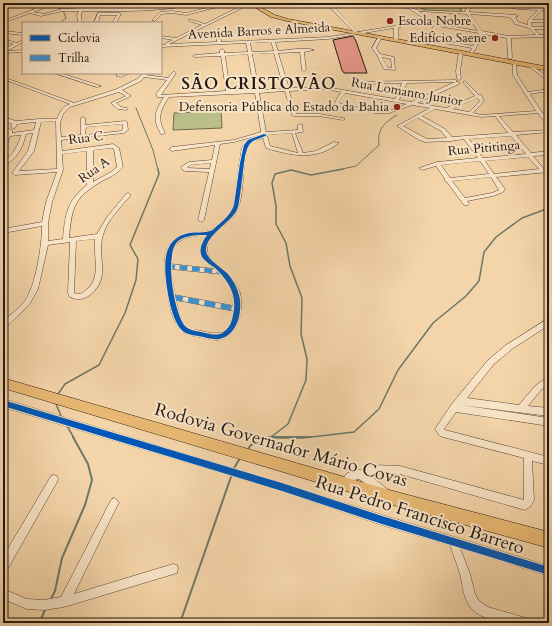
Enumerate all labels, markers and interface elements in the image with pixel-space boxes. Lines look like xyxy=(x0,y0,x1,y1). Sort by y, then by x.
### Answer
place label: Escola Nobre xyxy=(398,12,472,30)
marker: Escola Nobre xyxy=(385,16,395,26)
street label: Avenida Barros e Almeida xyxy=(187,18,331,44)
legend xyxy=(22,22,162,74)
place label: Edifício Saene xyxy=(409,29,487,47)
text: Ciclovia xyxy=(58,30,101,46)
marker: Edifício Saene xyxy=(490,33,500,43)
text: Trilha xyxy=(58,50,90,66)
district label: SÃO CRISTOVÃO xyxy=(182,72,336,95)
street label: Rua Lomanto Junior xyxy=(350,73,465,111)
place label: Defensoria Pública do Estado da Bahia xyxy=(179,98,389,116)
marker: Defensoria Pública do Estado da Bahia xyxy=(392,102,402,112)
street label: Rua C xyxy=(67,127,105,149)
street label: Rua Pititinga xyxy=(447,136,521,160)
street label: Rua A xyxy=(75,152,114,187)
street label: Rodovia Governador Mário Covas xyxy=(152,397,410,493)
street label: Rua Pedro Francisco Barreto xyxy=(312,469,528,561)

